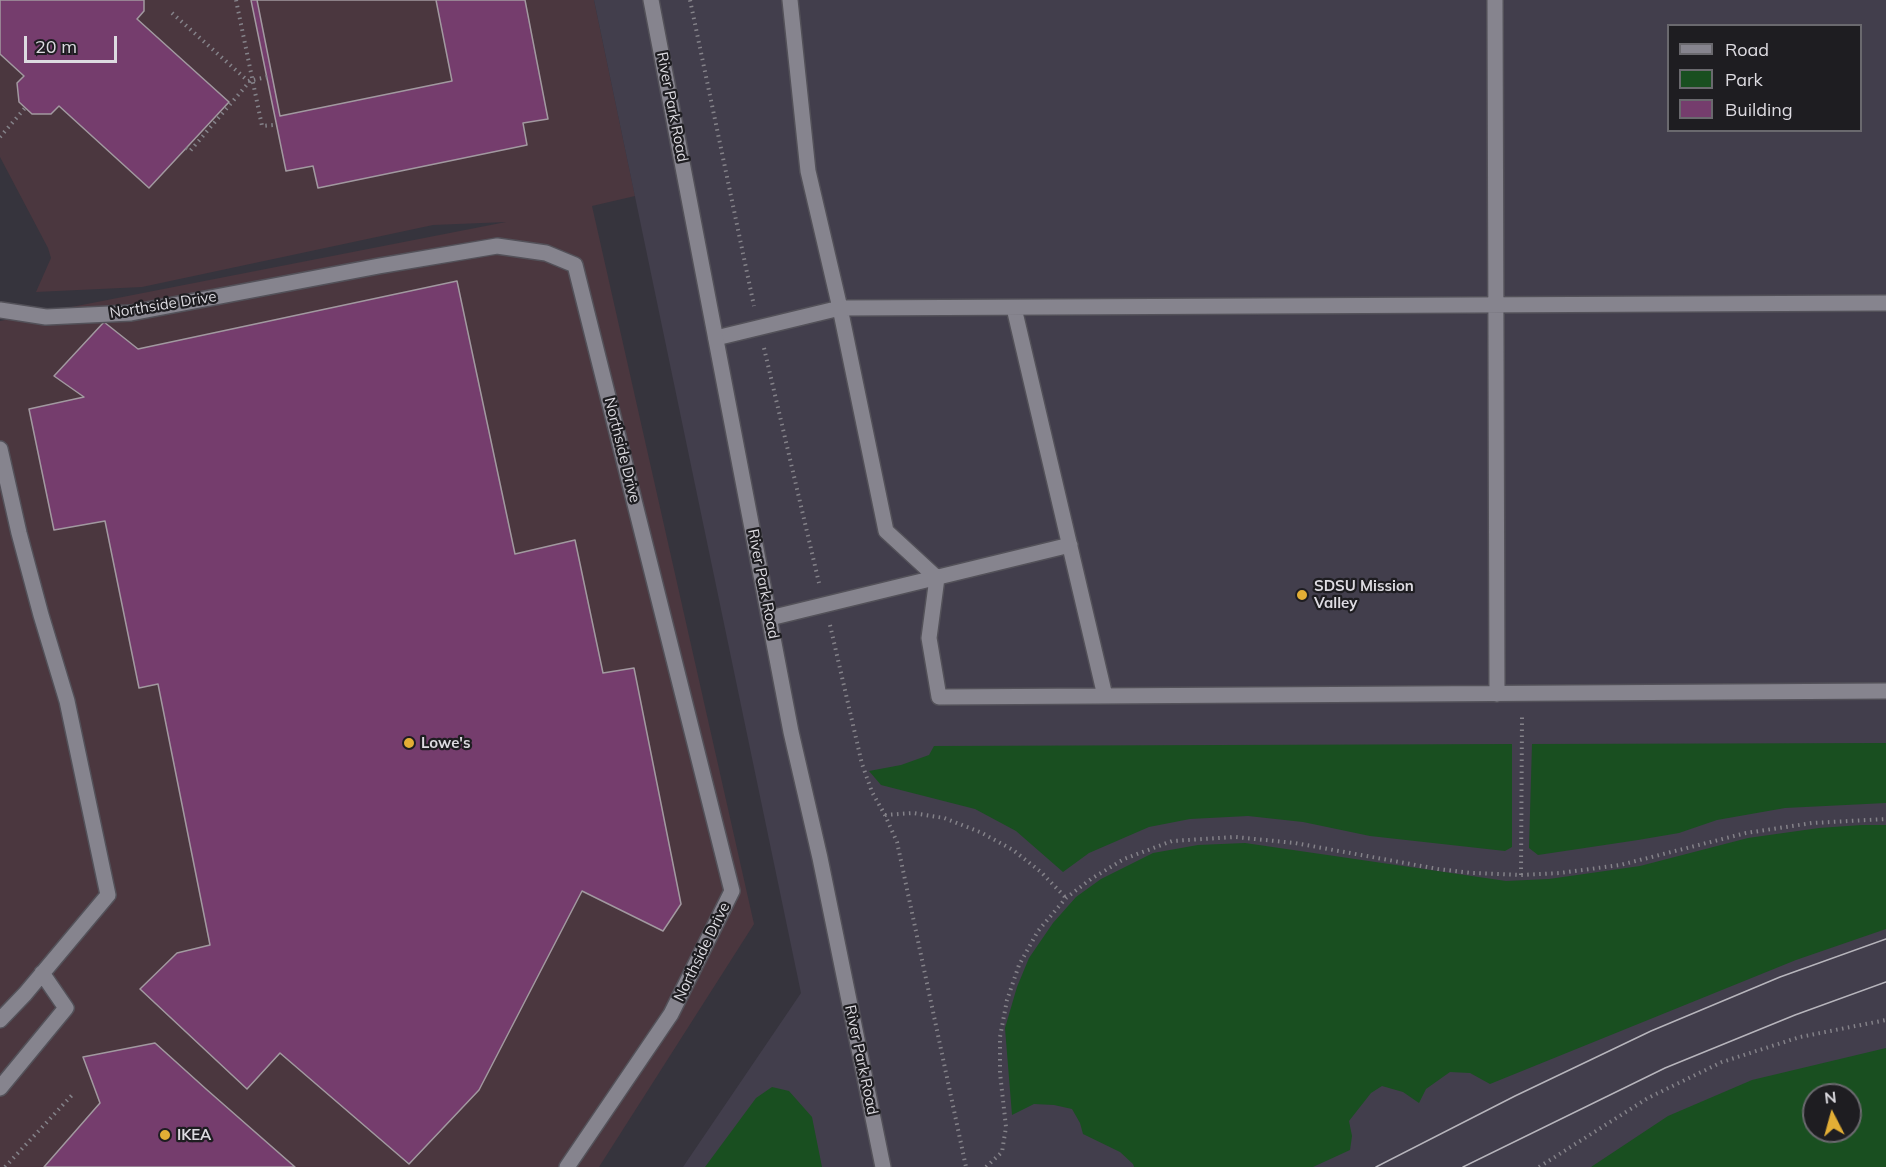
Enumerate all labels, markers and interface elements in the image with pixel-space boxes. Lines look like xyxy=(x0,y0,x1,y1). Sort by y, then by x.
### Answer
scale bar xyxy=(27,24,120,62)
legend xyxy=(1667,24,1862,132)
text: 20 m xyxy=(35,35,77,58)
text: Road xyxy=(1725,38,1769,61)
street label: River Park Road xyxy=(653,51,691,163)
text: Park xyxy=(1725,68,1763,91)
text: Building xyxy=(1725,98,1793,121)
street label: Northside Drive xyxy=(108,288,218,322)
street label: Northside Drive xyxy=(600,395,644,505)
street label: River Park Road xyxy=(744,528,782,640)
place label: SDSU Mission Valley xyxy=(1314,577,1414,612)
marker: SDSU Mission Valley xyxy=(1295,588,1309,602)
place label: Lowe's xyxy=(421,734,471,752)
marker: Lowe's xyxy=(402,736,416,750)
street label: Northside Drive xyxy=(670,900,734,1004)
street label: River Park Road xyxy=(841,1004,881,1116)
north arrow xyxy=(1802,1083,1862,1143)
text: N xyxy=(1823,1087,1837,1108)
place label: IKEA xyxy=(177,1126,211,1144)
marker: IKEA xyxy=(158,1128,172,1142)

